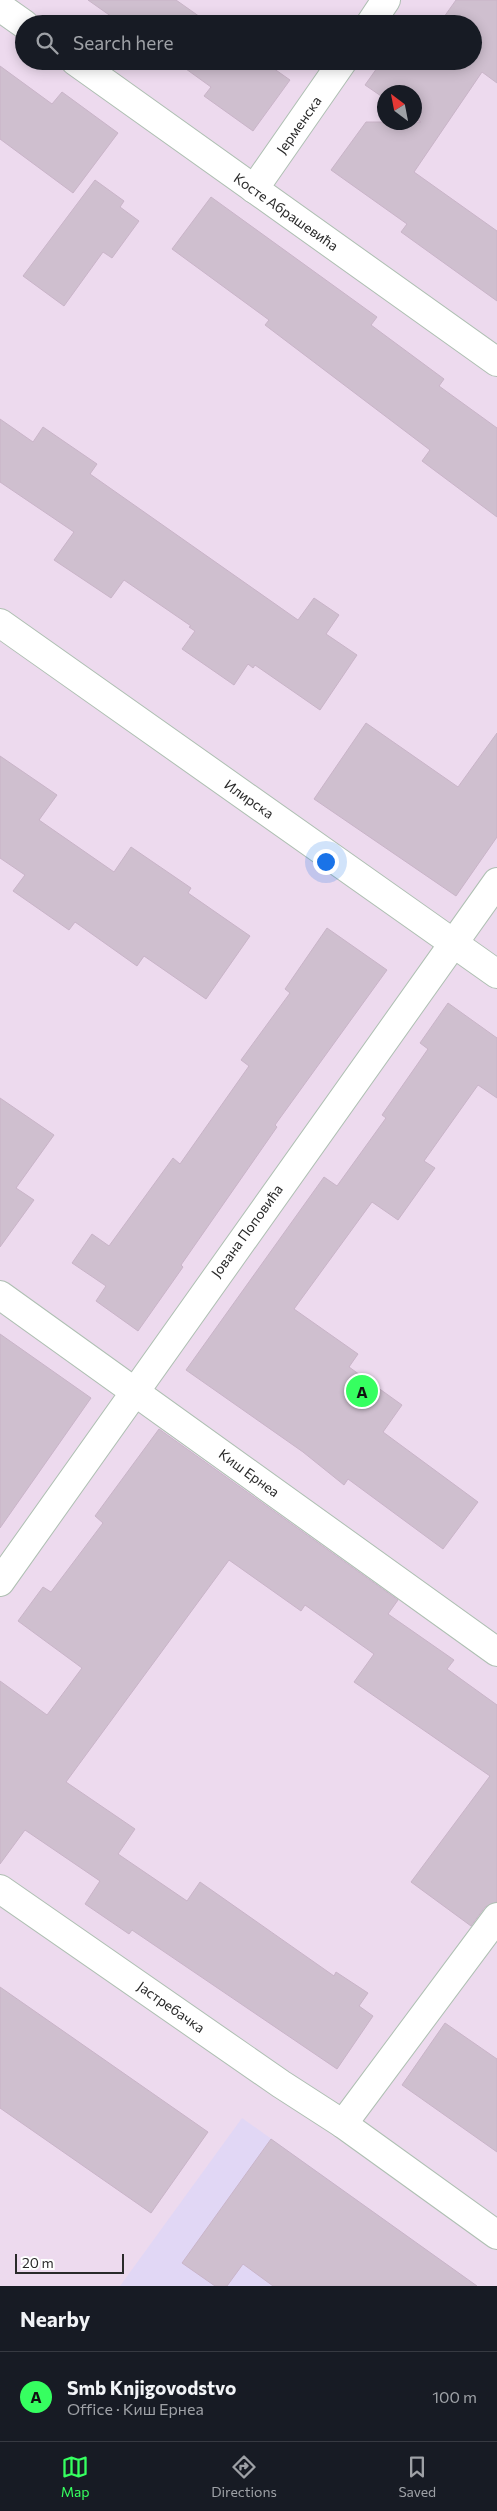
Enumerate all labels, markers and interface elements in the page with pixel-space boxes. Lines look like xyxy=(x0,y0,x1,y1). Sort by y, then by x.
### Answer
search box xyxy=(15,15,482,70)
icon: search xyxy=(33,29,61,57)
text: Search here xyxy=(73,31,173,54)
north arrow xyxy=(377,85,422,130)
street label: Јерменска xyxy=(273,93,325,157)
street label: Косте Абрашевића xyxy=(231,169,342,254)
street label: Илирска xyxy=(221,775,277,822)
your location xyxy=(313,849,339,875)
street label: Јована Поповића xyxy=(207,1181,286,1281)
pin: A xyxy=(346,1372,378,1410)
street label: Киш Ернеа xyxy=(216,1445,283,1500)
street label: Јастребачка xyxy=(134,1977,208,2036)
scale bar xyxy=(15,2251,124,2274)
text: 20 m xyxy=(22,2254,54,2271)
text: Nearby xyxy=(20,2306,90,2331)
text: Smb Knjigovodstvo xyxy=(67,2376,236,2399)
text: A xyxy=(30,2387,42,2406)
text: 100 m xyxy=(432,2387,477,2406)
text: Office · Киш Ернеа xyxy=(67,2399,204,2418)
tab: Map xyxy=(61,2453,90,2500)
tab: Directions xyxy=(211,2453,277,2500)
tab: Saved xyxy=(398,2453,436,2500)

